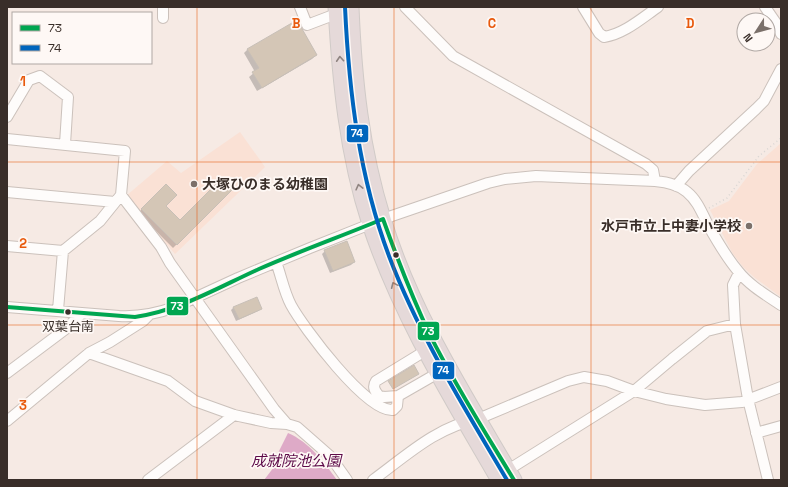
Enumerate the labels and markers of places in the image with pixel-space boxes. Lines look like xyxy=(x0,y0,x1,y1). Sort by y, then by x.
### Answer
place label: 大塚ひのまる幼稚園 xyxy=(202,175,328,193)
marker: 大塚ひのまる幼稚園 xyxy=(189,179,199,189)
place label: 水戸市立上中妻小学校 xyxy=(601,217,741,235)
marker: 水戸市立上中妻小学校 xyxy=(744,221,754,231)
unlabelled marker xyxy=(391,250,401,260)
marker: 双葉台南 xyxy=(63,307,73,317)
place label: 双葉台南 xyxy=(42,318,94,335)

